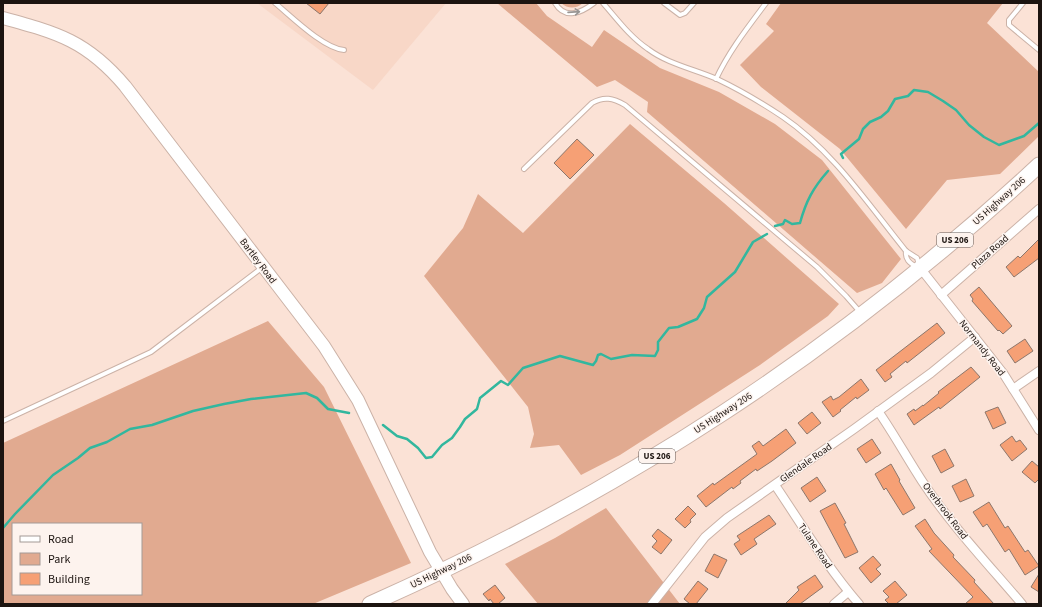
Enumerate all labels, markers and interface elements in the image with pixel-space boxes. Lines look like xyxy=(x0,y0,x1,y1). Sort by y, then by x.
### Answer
one-way arrow xyxy=(567,9,580,16)
street label: US Highway 206 xyxy=(969,173,1029,229)
street label: Plaza Road xyxy=(968,231,1012,273)
road number: US 206 xyxy=(937,233,973,247)
street label: Bartley Road xyxy=(236,235,280,287)
street label: Normandy Road xyxy=(956,317,1008,379)
street label: US Highway 206 xyxy=(691,389,755,437)
street label: Glendale Road xyxy=(777,440,835,486)
road number: US 206 xyxy=(639,449,675,463)
street label: Overbrook Road xyxy=(919,480,971,542)
street label: Tulane Road xyxy=(795,521,835,571)
legend xyxy=(12,523,142,595)
text: Road xyxy=(48,531,74,548)
street label: US Highway 206 xyxy=(408,550,474,592)
text: Park xyxy=(48,551,70,568)
text: Building xyxy=(48,571,90,588)

